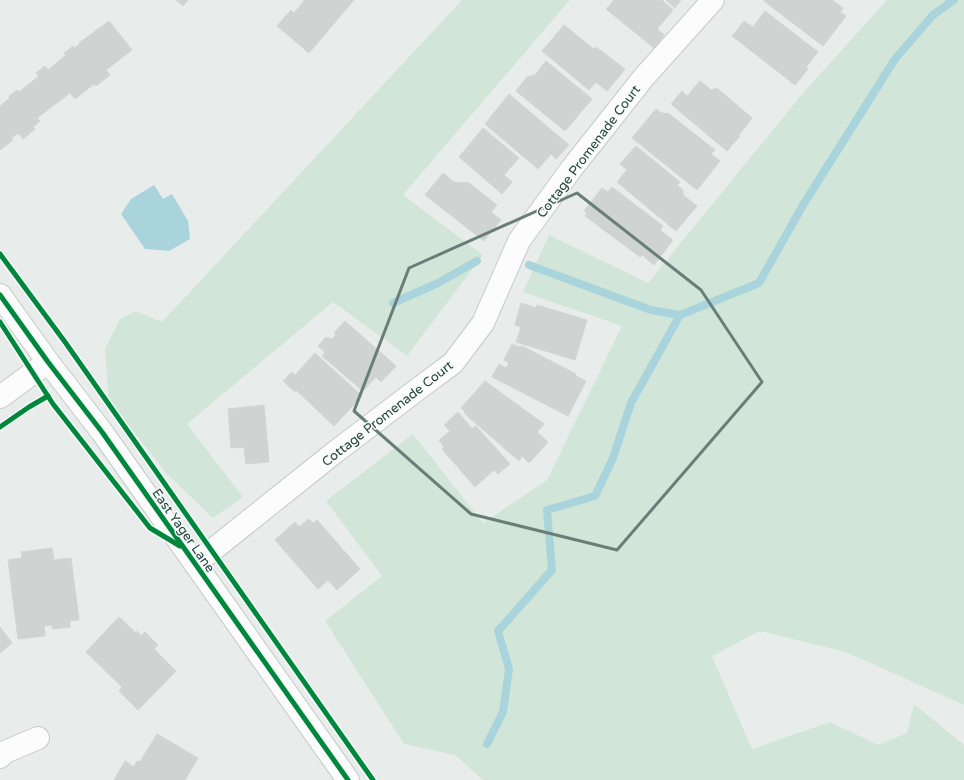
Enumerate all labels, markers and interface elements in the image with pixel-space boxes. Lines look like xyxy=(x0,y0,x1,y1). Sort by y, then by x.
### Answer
street label: Cottage Promenade Court xyxy=(534,82,644,221)
street label: Cottage Promenade Court xyxy=(319,358,456,470)
street label: East Yager Lane xyxy=(148,486,218,576)

